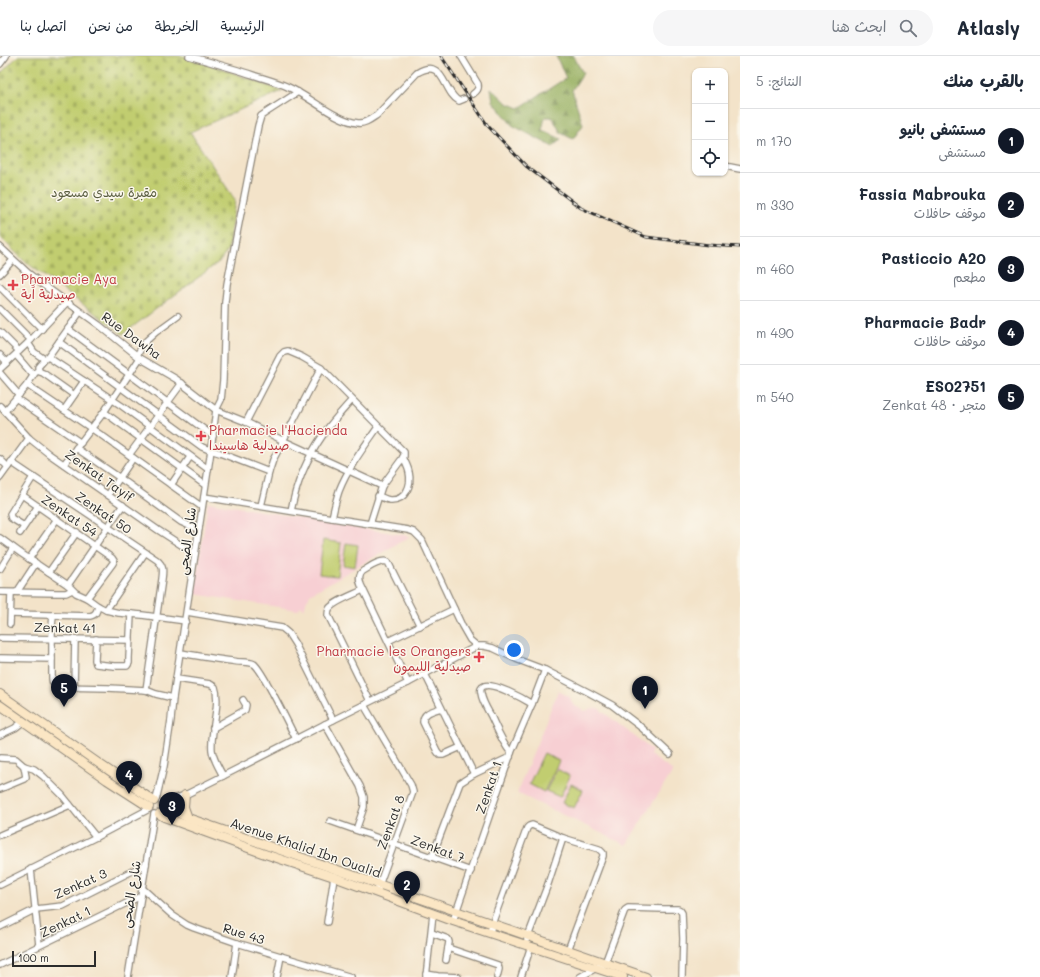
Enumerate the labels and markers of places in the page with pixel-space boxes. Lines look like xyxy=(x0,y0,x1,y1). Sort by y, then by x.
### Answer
place label: Pharmacie Aya صيدلية اًية xyxy=(21,270,117,303)
marker: Pharmacie Aya صيدلية اًية xyxy=(8,280,18,290)
place label: Pharmacie l'Hacienda صيدلية هاسيندا xyxy=(209,421,348,454)
marker: Pharmacie l'Hacienda صيدلية هاسيندا xyxy=(196,431,206,441)
place label: Pharmacie les Orangers صيدلية الليمون xyxy=(316,642,471,675)
marker: Pharmacie les Orangers صيدلية الليمون xyxy=(474,652,484,662)
pin: 5 xyxy=(51,674,77,707)
pin: 1 xyxy=(632,676,658,709)
pin: 4 xyxy=(116,761,142,794)
pin: 3 xyxy=(159,792,185,825)
pin: 2 xyxy=(394,871,420,904)

